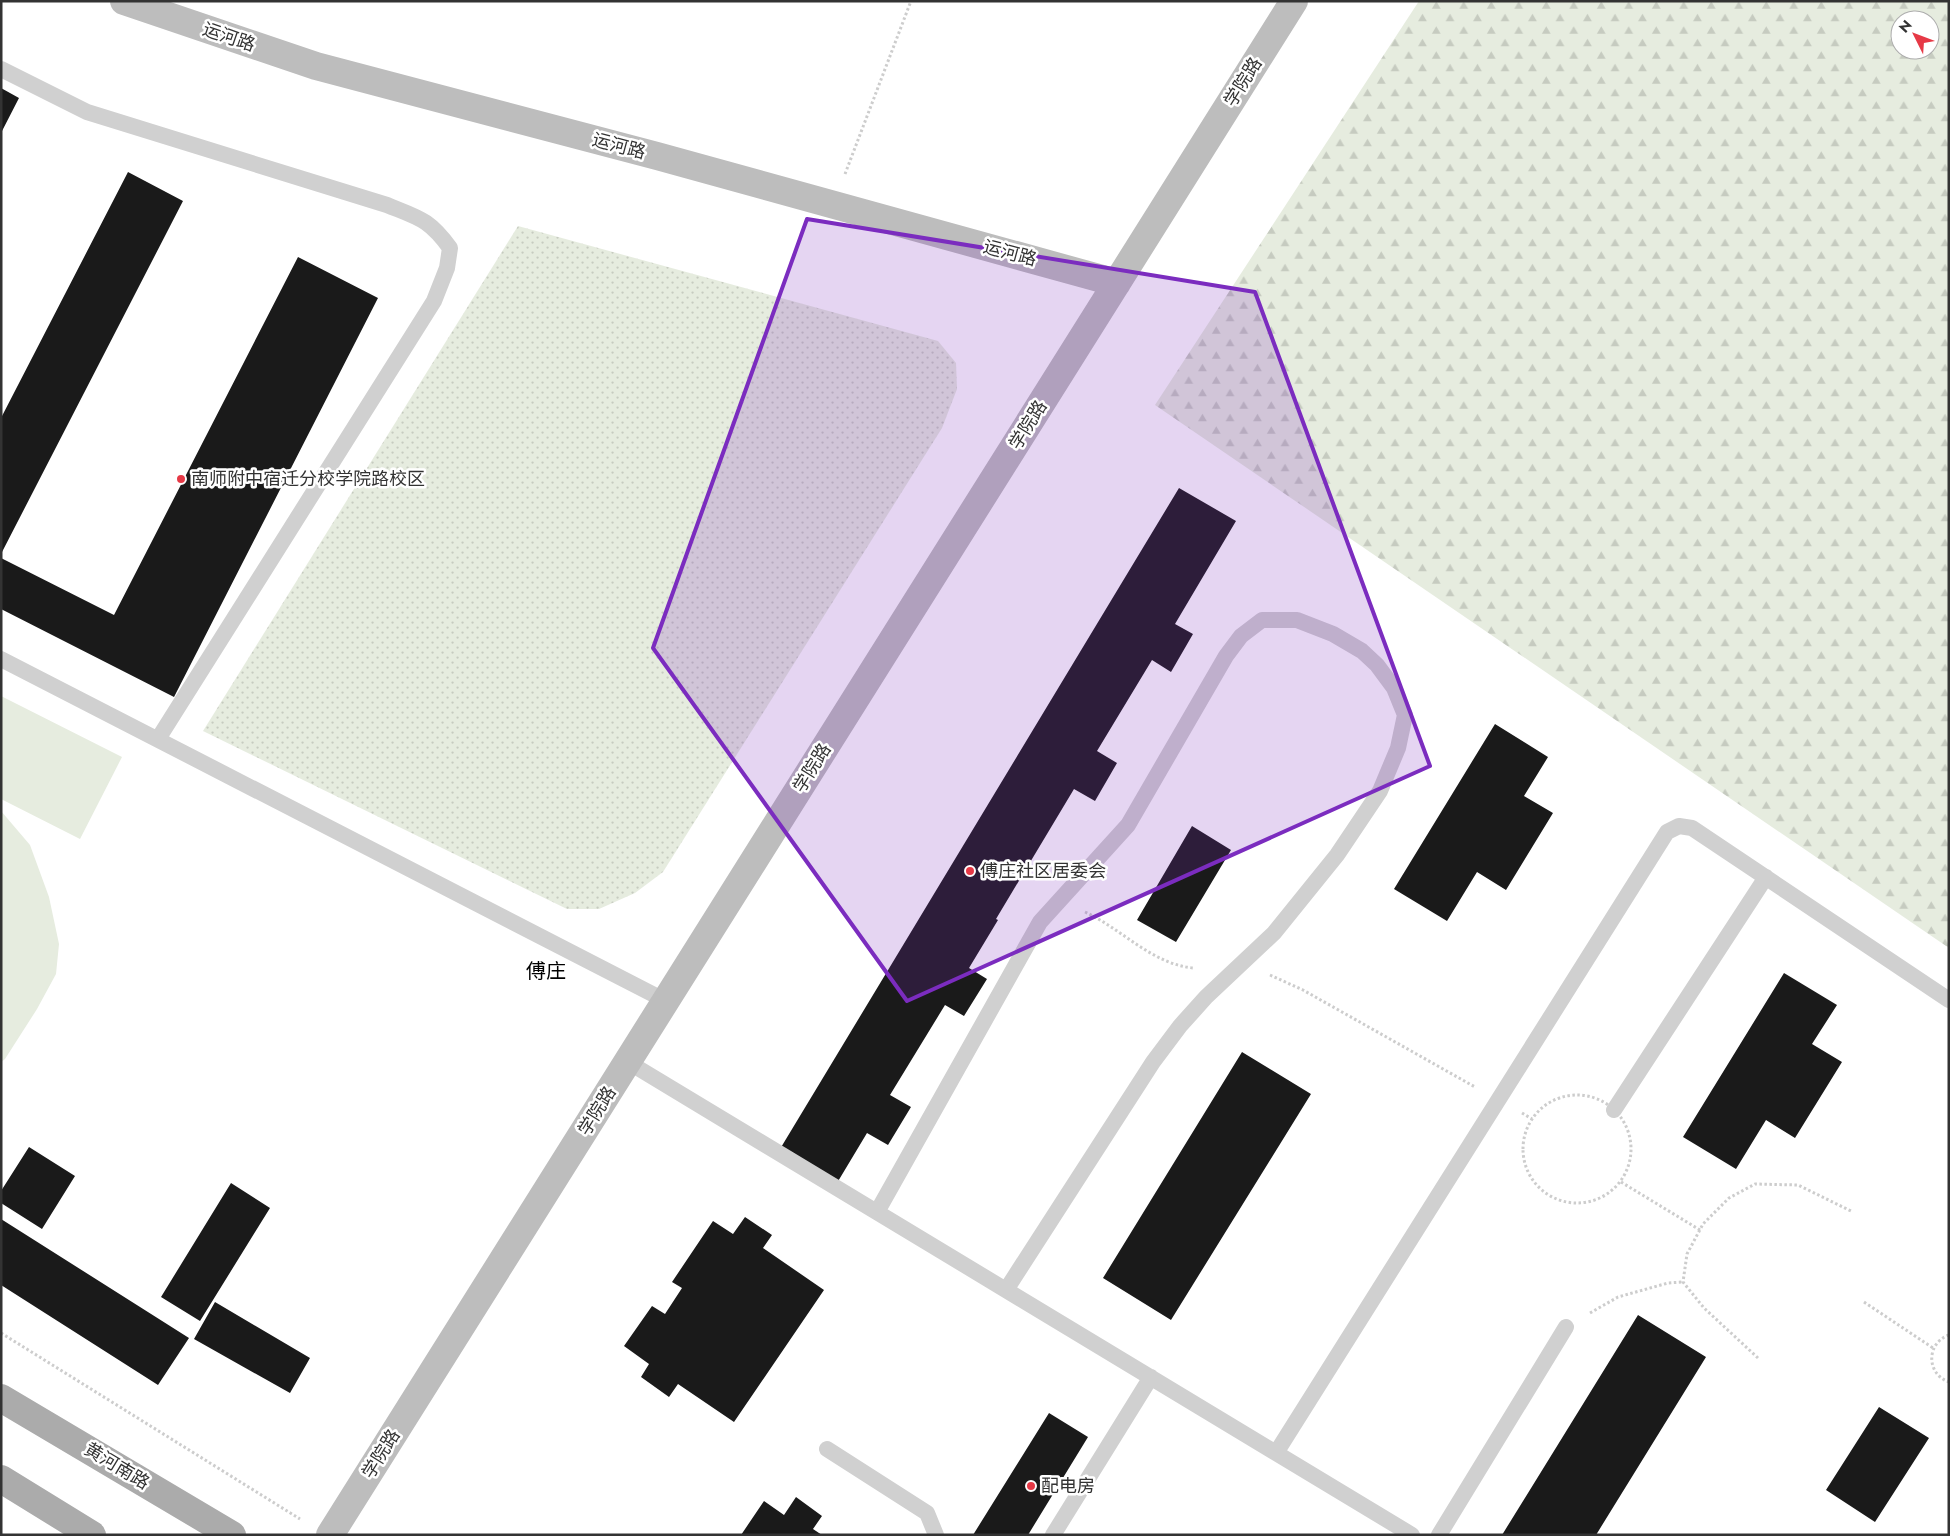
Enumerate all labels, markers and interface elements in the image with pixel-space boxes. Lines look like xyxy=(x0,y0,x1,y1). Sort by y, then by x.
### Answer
north arrow xyxy=(1890,10,1940,60)
text: N xyxy=(1894,15,1916,37)
street label: 运河路 xyxy=(199,16,259,58)
street label: 学院路 xyxy=(1218,52,1268,112)
street label: 运河路 xyxy=(590,126,648,166)
street label: 运河路 xyxy=(981,233,1039,273)
street label: 学院路 xyxy=(1003,395,1053,455)
place label: 南师附中宿迁分校学院路校区 xyxy=(191,466,425,492)
marker: 南师附中宿迁分校学院路校区 xyxy=(175,473,187,485)
street label: 学院路 xyxy=(787,738,837,798)
place label: 傅庄社区居委会 xyxy=(980,858,1106,884)
marker: 傅庄社区居委会 xyxy=(964,865,976,877)
district label: 傅庄 xyxy=(526,957,566,986)
street label: 学院路 xyxy=(572,1081,622,1141)
street label: 学院路 xyxy=(356,1424,406,1484)
street label: 黄河南路 xyxy=(79,1436,155,1496)
place label: 配电房 xyxy=(1041,1473,1095,1499)
marker: 配电房 xyxy=(1025,1480,1037,1492)

